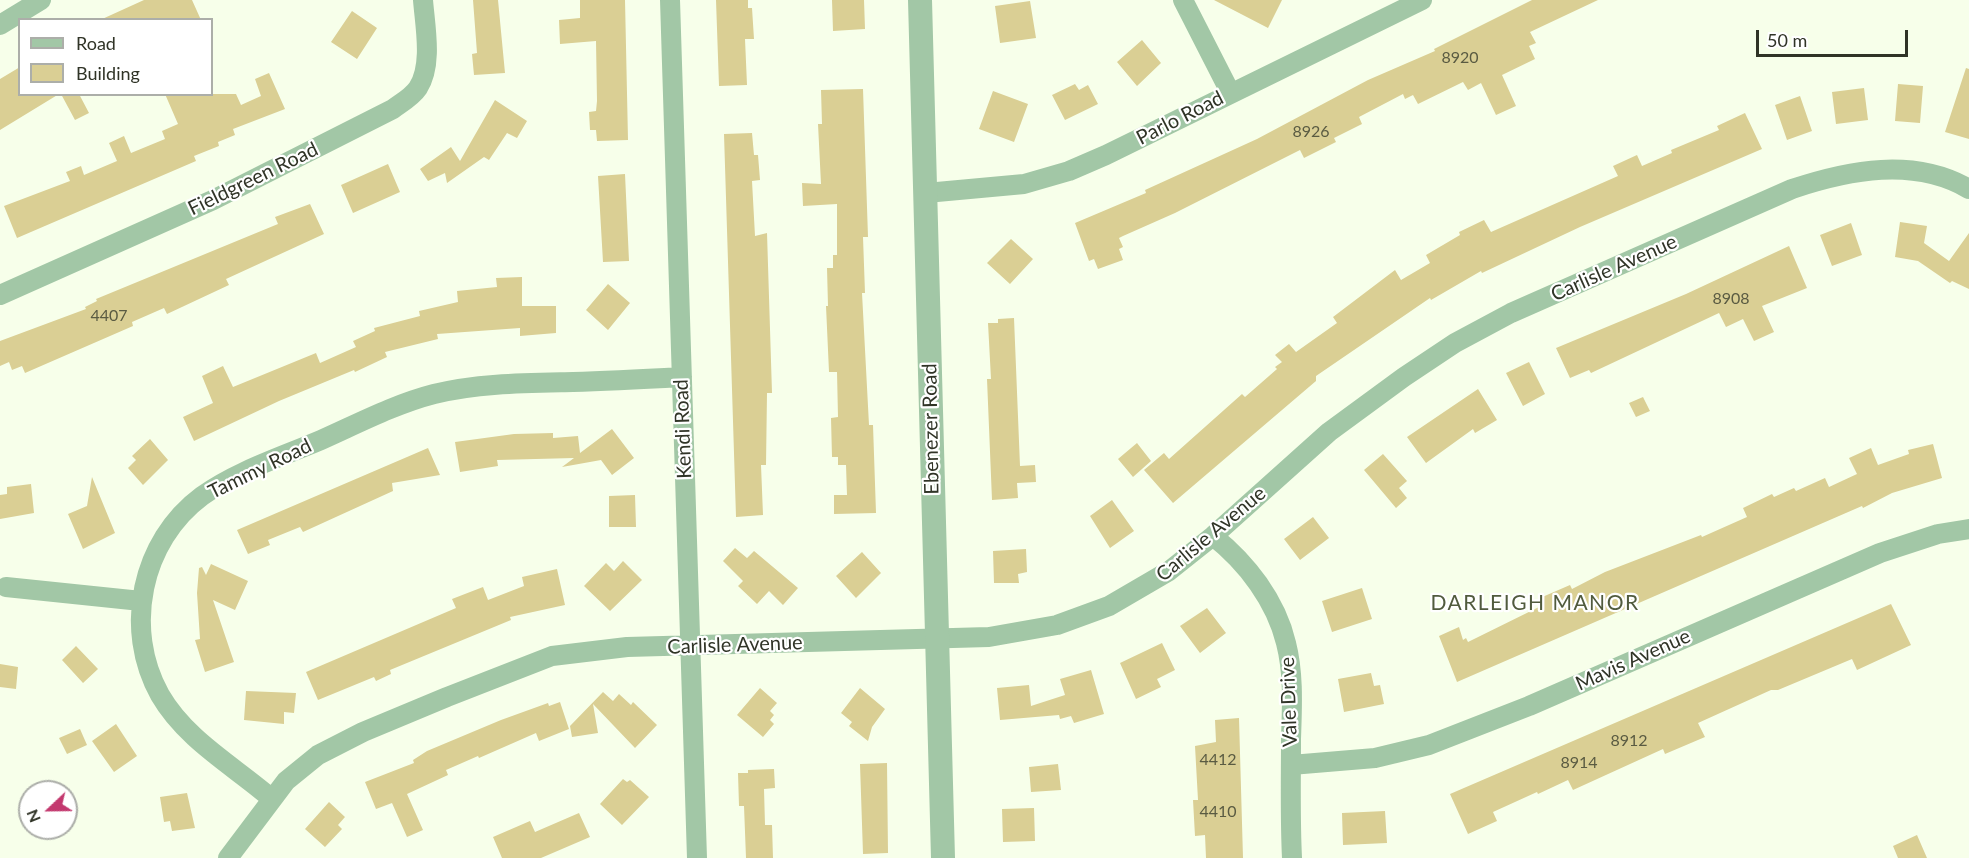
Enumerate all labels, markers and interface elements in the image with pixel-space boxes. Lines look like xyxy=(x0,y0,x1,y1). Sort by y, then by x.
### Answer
legend xyxy=(18,18,213,96)
scale bar xyxy=(1759,18,1910,56)
text: 50 m xyxy=(1767,29,1807,51)
text: Road xyxy=(76,32,116,54)
house number: 8920 xyxy=(1441,48,1479,68)
text: Building xyxy=(76,62,140,84)
street label: Parlo Road xyxy=(1132,86,1228,150)
house number: 8926 xyxy=(1292,122,1330,142)
street label: Fieldgreen Road xyxy=(184,137,322,221)
street label: Carlisle Avenue xyxy=(1547,230,1681,306)
house number: 8908 xyxy=(1712,289,1750,309)
house number: 4407 xyxy=(90,306,128,326)
street label: Ebenezer Road xyxy=(918,363,944,495)
street label: Kendi Road xyxy=(669,379,697,479)
street label: Tammy Road xyxy=(204,434,316,504)
street label: Carlisle Avenue xyxy=(1151,481,1271,587)
district label: DARLEIGH MANOR xyxy=(1430,590,1640,616)
street label: Mavis Avenue xyxy=(1572,624,1694,696)
street label: Carlisle Avenue xyxy=(667,631,803,659)
street label: Vale Drive xyxy=(1275,657,1303,747)
house number: 8912 xyxy=(1610,731,1648,751)
house number: 4412 xyxy=(1199,750,1237,770)
house number: 8914 xyxy=(1560,753,1598,773)
north arrow xyxy=(18,780,78,840)
house number: 4410 xyxy=(1199,802,1237,822)
text: N xyxy=(22,807,44,825)

